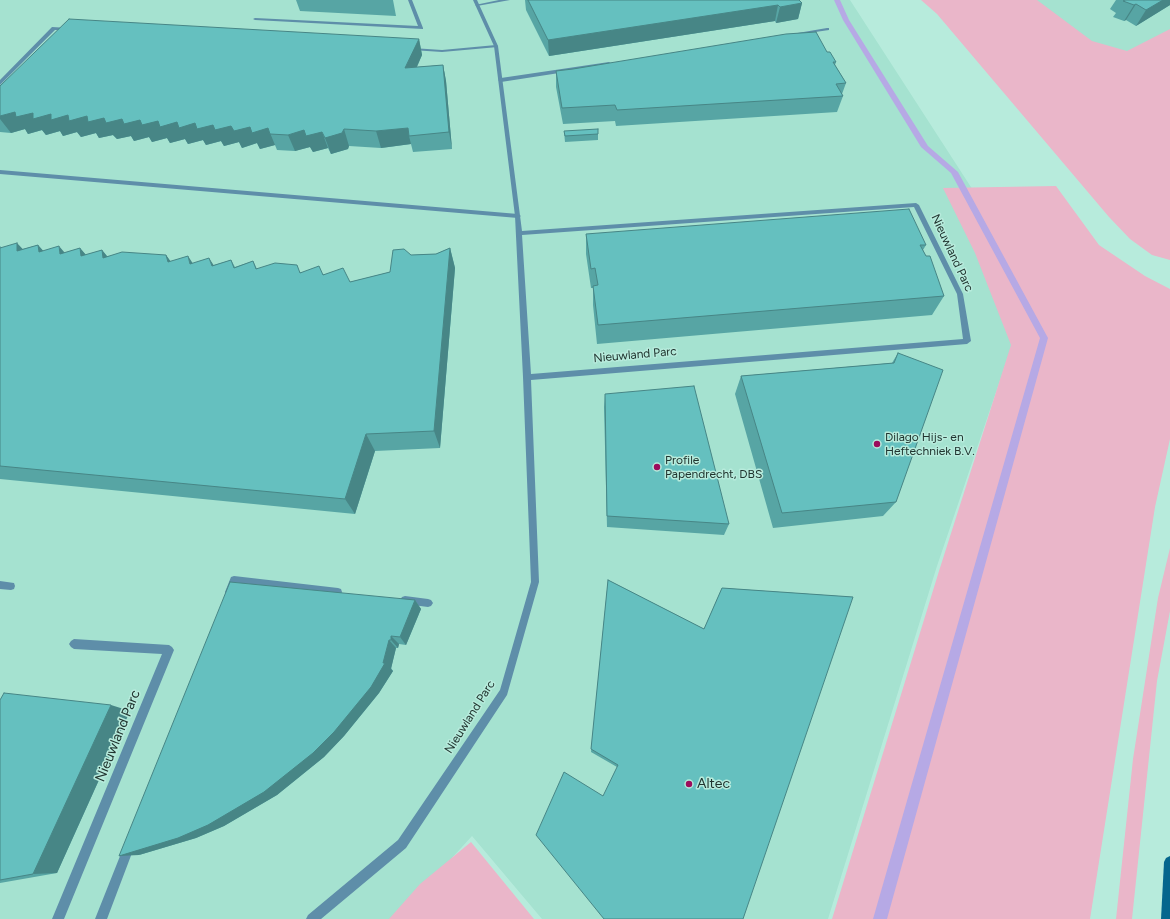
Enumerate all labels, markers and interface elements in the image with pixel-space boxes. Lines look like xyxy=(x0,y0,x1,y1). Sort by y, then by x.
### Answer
street label: Nieuwland Parc xyxy=(928,212,976,294)
street label: Nieuwland Parc xyxy=(593,344,677,366)
place label: Dilago Hijs- en Heftechniek B.V. xyxy=(885,430,975,458)
marker: Dilago Hijs- en Heftechniek B.V. xyxy=(872,439,882,449)
place label: Profile Papendrecht, DBS xyxy=(665,453,762,481)
marker: Profile Papendrecht, DBS xyxy=(652,462,662,472)
street label: Nieuwland Parc xyxy=(442,678,498,756)
street label: Nieuwland Parc xyxy=(92,688,144,784)
place label: Altec xyxy=(697,776,730,792)
marker: Altec xyxy=(684,779,694,789)

